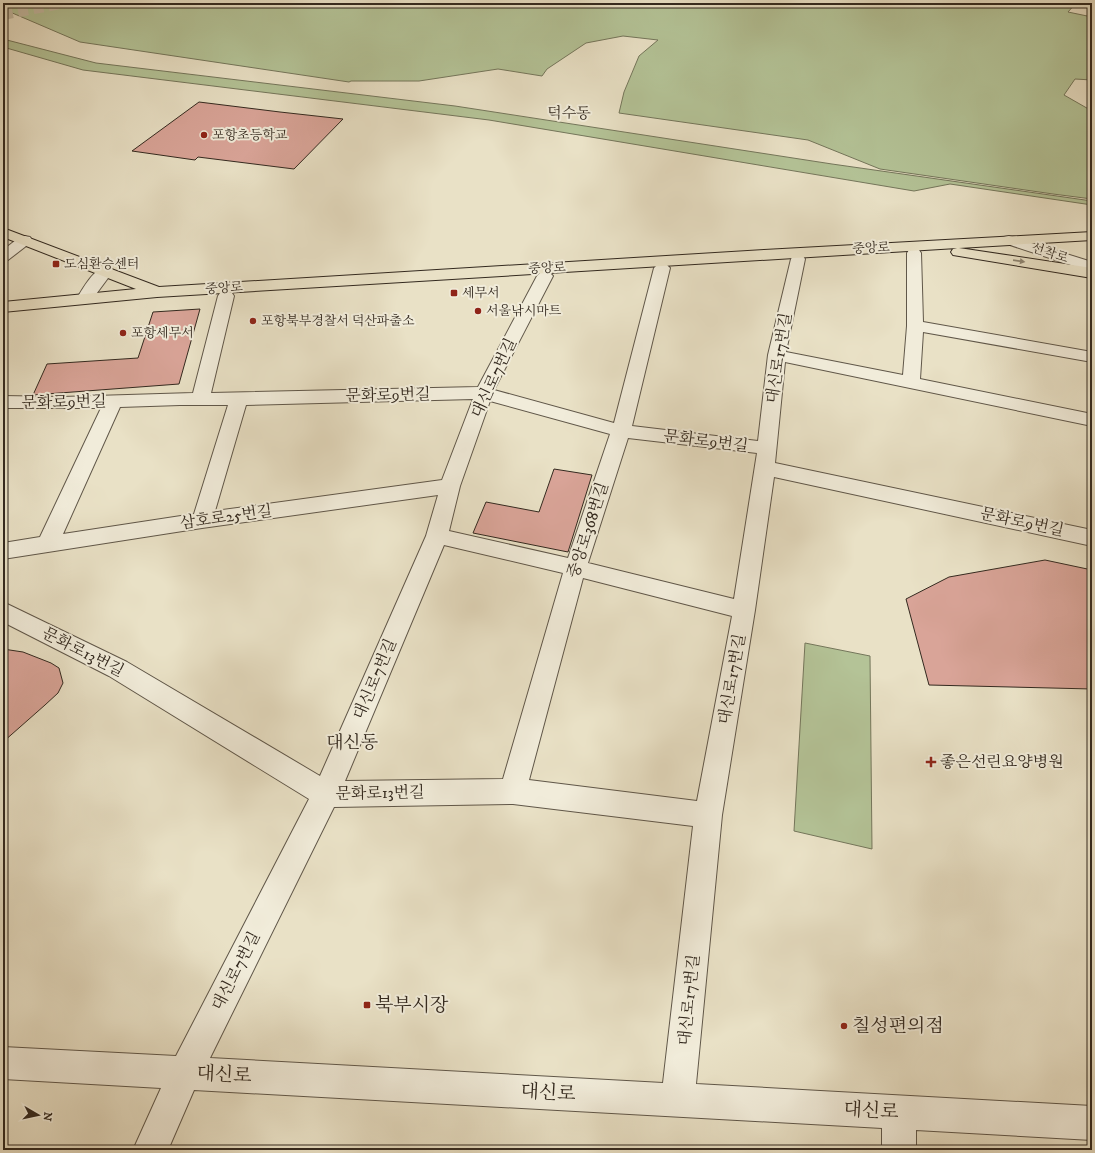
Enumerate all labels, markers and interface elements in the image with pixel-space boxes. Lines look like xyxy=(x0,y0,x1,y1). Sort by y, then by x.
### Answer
district label: 덕수동 xyxy=(547,104,591,123)
place label: 포항초등학교 xyxy=(212,127,288,143)
marker: 포항초등학교 xyxy=(199,130,209,140)
street label: 중앙로 xyxy=(852,239,891,257)
street label: 선착로 xyxy=(1030,240,1071,267)
place label: 도심환승센터 xyxy=(64,256,139,272)
one-way arrow xyxy=(1013,258,1025,264)
marker: 도심환승센터 xyxy=(51,259,61,269)
street label: 중앙로 xyxy=(528,259,567,277)
street label: 중앙로 xyxy=(205,279,244,297)
place label: 세무서 xyxy=(462,285,500,301)
marker: 세무서 xyxy=(449,288,459,298)
place label: 서울낚시마트 xyxy=(486,303,562,319)
marker: 서울낚시마트 xyxy=(473,306,483,316)
street label: 대신로17번길 xyxy=(762,311,796,405)
place label: 포항북부경찰서 덕산파출소 xyxy=(261,313,415,329)
marker: 포항북부경찰서 덕산파출소 xyxy=(248,316,258,326)
place label: 포항세무서 xyxy=(131,325,194,341)
marker: 포항세무서 xyxy=(118,328,128,338)
street label: 대신로7번길 xyxy=(467,335,521,421)
street label: 문화로9번길 xyxy=(345,384,431,406)
street label: 문화로9번길 xyxy=(21,391,107,413)
street label: 문화로9번길 xyxy=(662,426,750,456)
street label: 중앙로368번길 xyxy=(563,480,613,580)
street label: 삼호로25번길 xyxy=(179,501,273,533)
street label: 문화로9번길 xyxy=(978,503,1066,541)
street label: 문화로13번길 xyxy=(39,623,127,681)
street label: 대신로17번길 xyxy=(714,632,750,726)
street label: 대신로7번길 xyxy=(349,636,401,722)
district label: 대신동 xyxy=(326,732,378,754)
place label: 좋은선린요양병원 xyxy=(940,752,1064,772)
marker: 좋은선린요양병원 xyxy=(925,756,937,768)
street label: 문화로13번길 xyxy=(335,782,425,804)
street label: 대신로7번길 xyxy=(208,928,264,1014)
street label: 대신로17번길 xyxy=(674,953,704,1047)
place label: 북부시장 xyxy=(375,994,449,1017)
marker: 북부시장 xyxy=(362,1000,372,1010)
place label: 칠성편의점 xyxy=(852,1015,944,1038)
marker: 칠성편의점 xyxy=(839,1021,849,1031)
street label: 대신로 xyxy=(196,1062,252,1088)
street label: 대신로 xyxy=(520,1080,576,1106)
north arrow xyxy=(18,1095,58,1135)
street label: 대신로 xyxy=(843,1098,899,1124)
text: N xyxy=(39,1111,55,1122)

